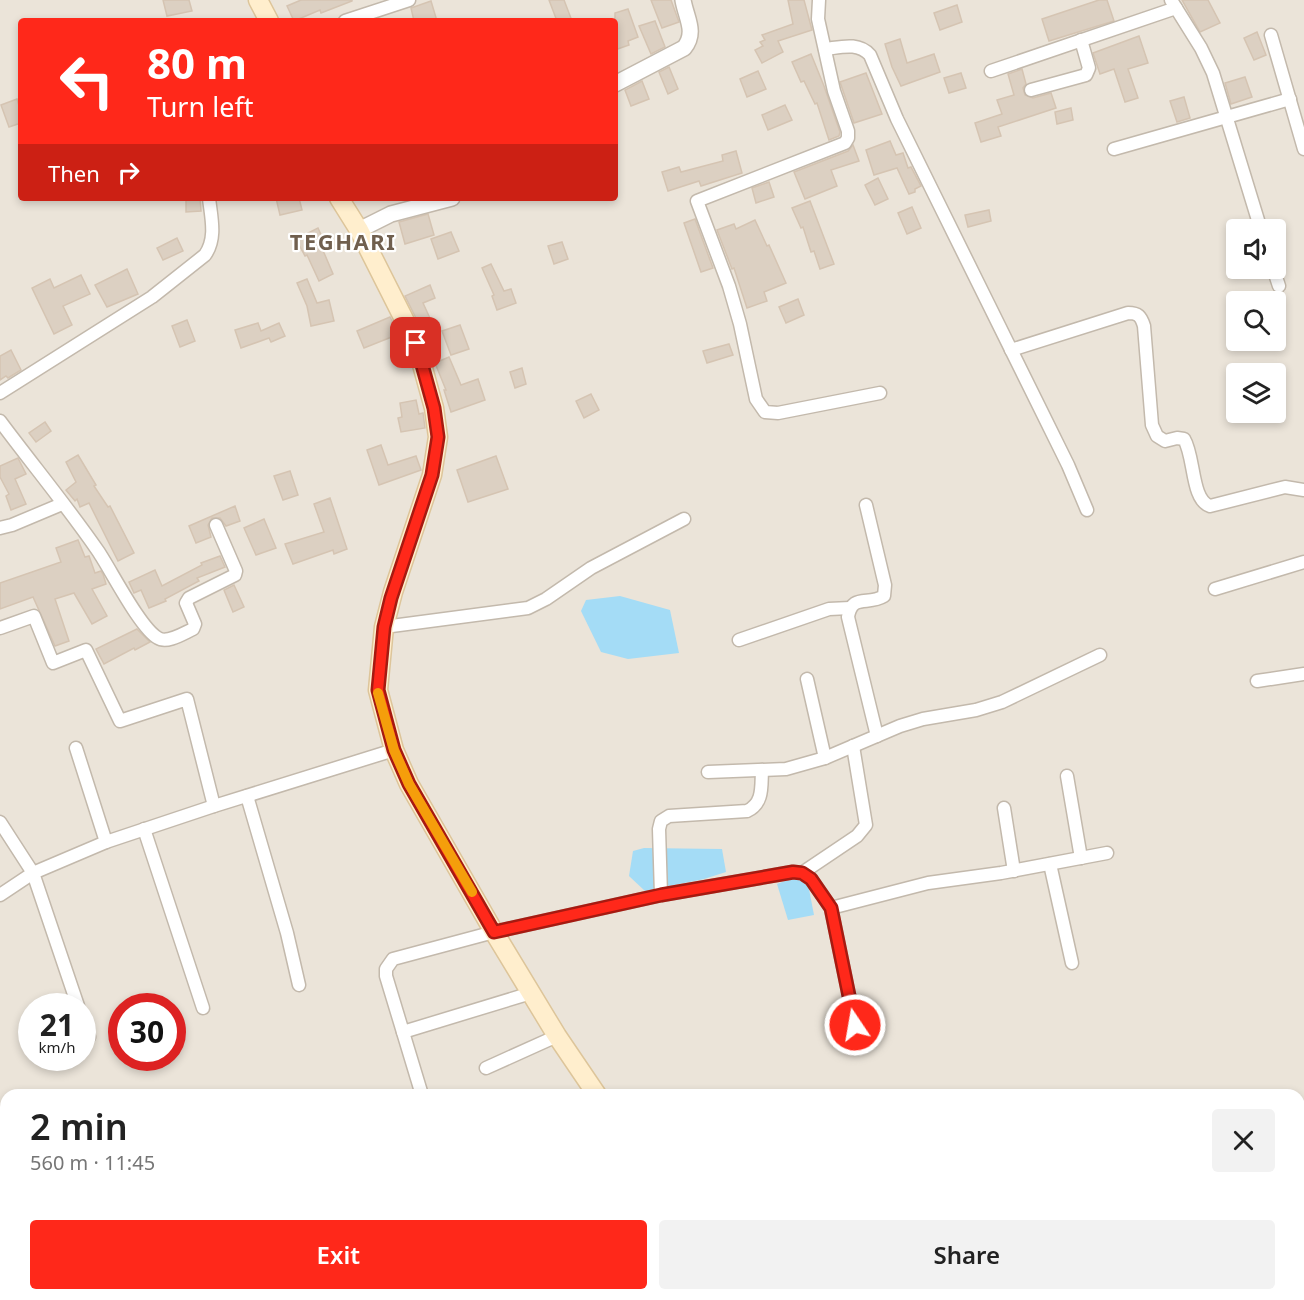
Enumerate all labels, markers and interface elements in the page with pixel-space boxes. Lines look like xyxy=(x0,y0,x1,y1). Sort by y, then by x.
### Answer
text: 80 m xyxy=(147,34,247,91)
icon: left xyxy=(48,42,126,120)
text: Turn left xyxy=(147,88,253,125)
icon: right xyxy=(112,156,145,189)
text: Then xyxy=(48,158,100,188)
map controls xyxy=(1226,219,1286,423)
button: sound xyxy=(1226,219,1286,279)
district label: TEGHARI xyxy=(290,226,396,256)
button: search xyxy=(1226,291,1286,351)
pin xyxy=(390,317,441,368)
icon: arrive xyxy=(399,326,432,359)
button: layers xyxy=(1226,363,1286,423)
speed limit sign: 30 xyxy=(108,993,186,1071)
position arrow xyxy=(823,993,887,1057)
text: 21 xyxy=(40,1004,74,1045)
text: km/h xyxy=(39,1037,75,1057)
text: 2 min xyxy=(30,1102,128,1151)
button: close xyxy=(1212,1109,1275,1172)
text: 560 m · 11:45 xyxy=(30,1149,155,1176)
button: Exit xyxy=(30,1220,647,1289)
button: Share xyxy=(659,1220,1275,1289)

